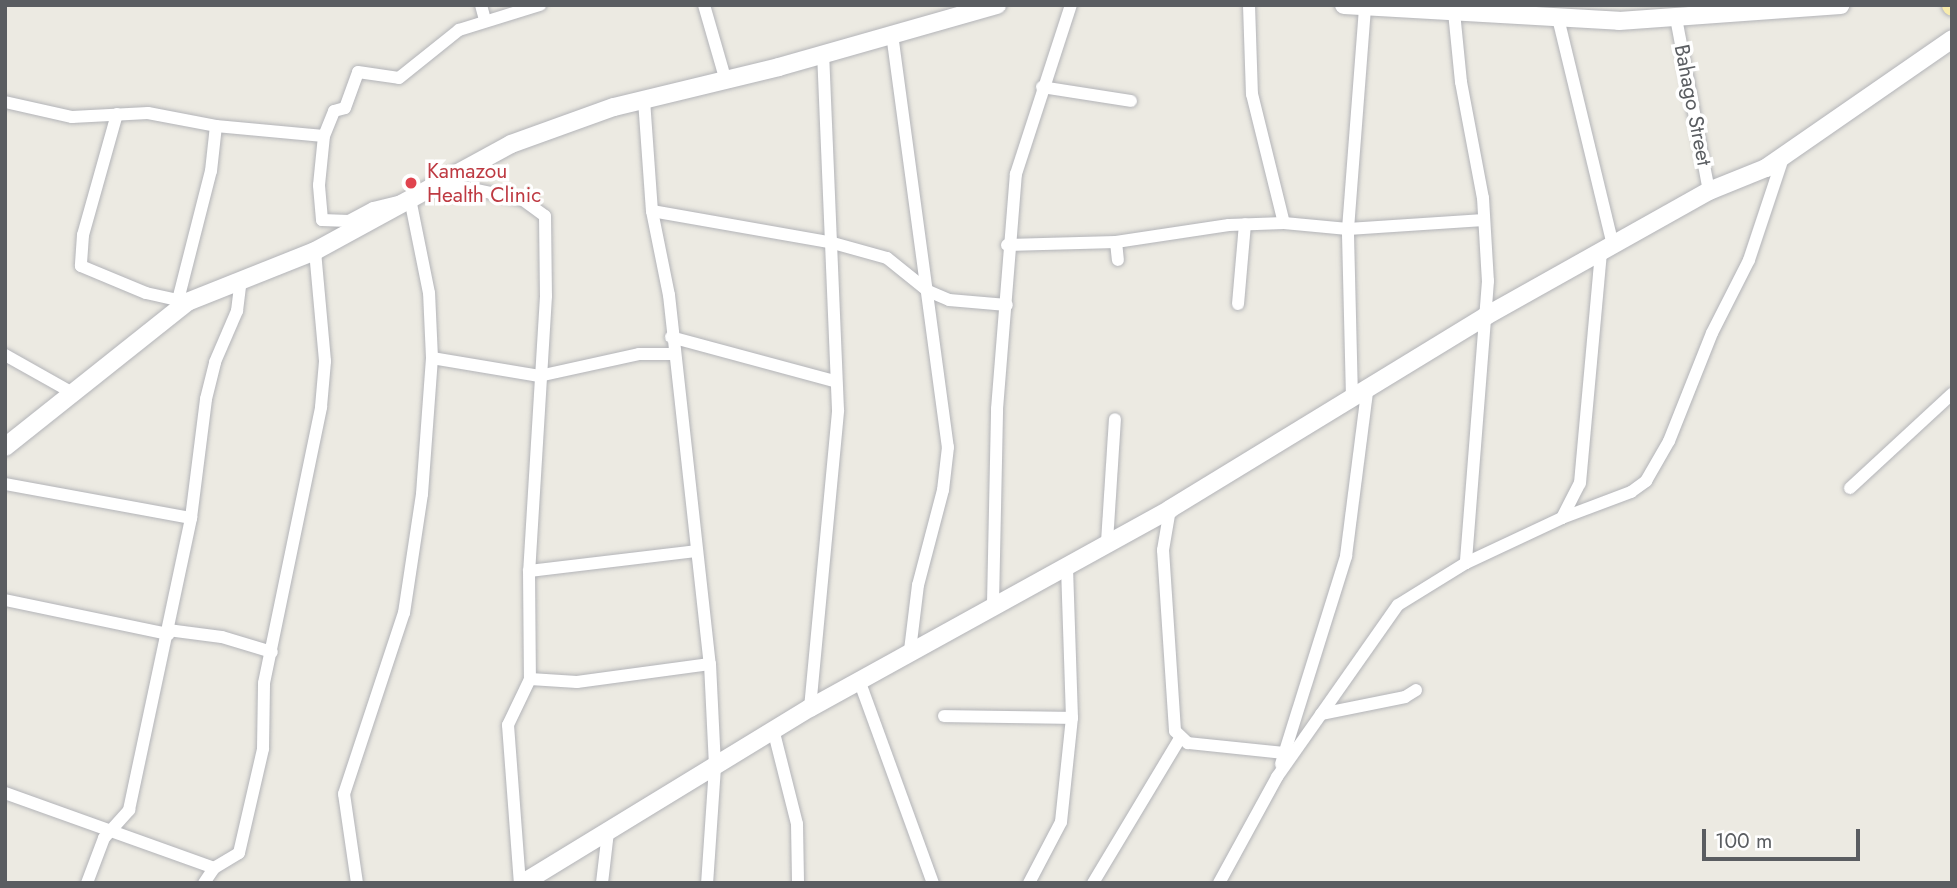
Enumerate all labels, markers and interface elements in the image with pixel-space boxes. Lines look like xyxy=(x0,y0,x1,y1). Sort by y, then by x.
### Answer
street label: Bahago Street xyxy=(1669,42,1717,168)
place label: Kamazou Health Clinic xyxy=(427,158,541,208)
marker: Kamazou Health Clinic xyxy=(401,173,421,193)
scale bar xyxy=(1705,814,1862,858)
text: 100 m xyxy=(1715,826,1772,856)

